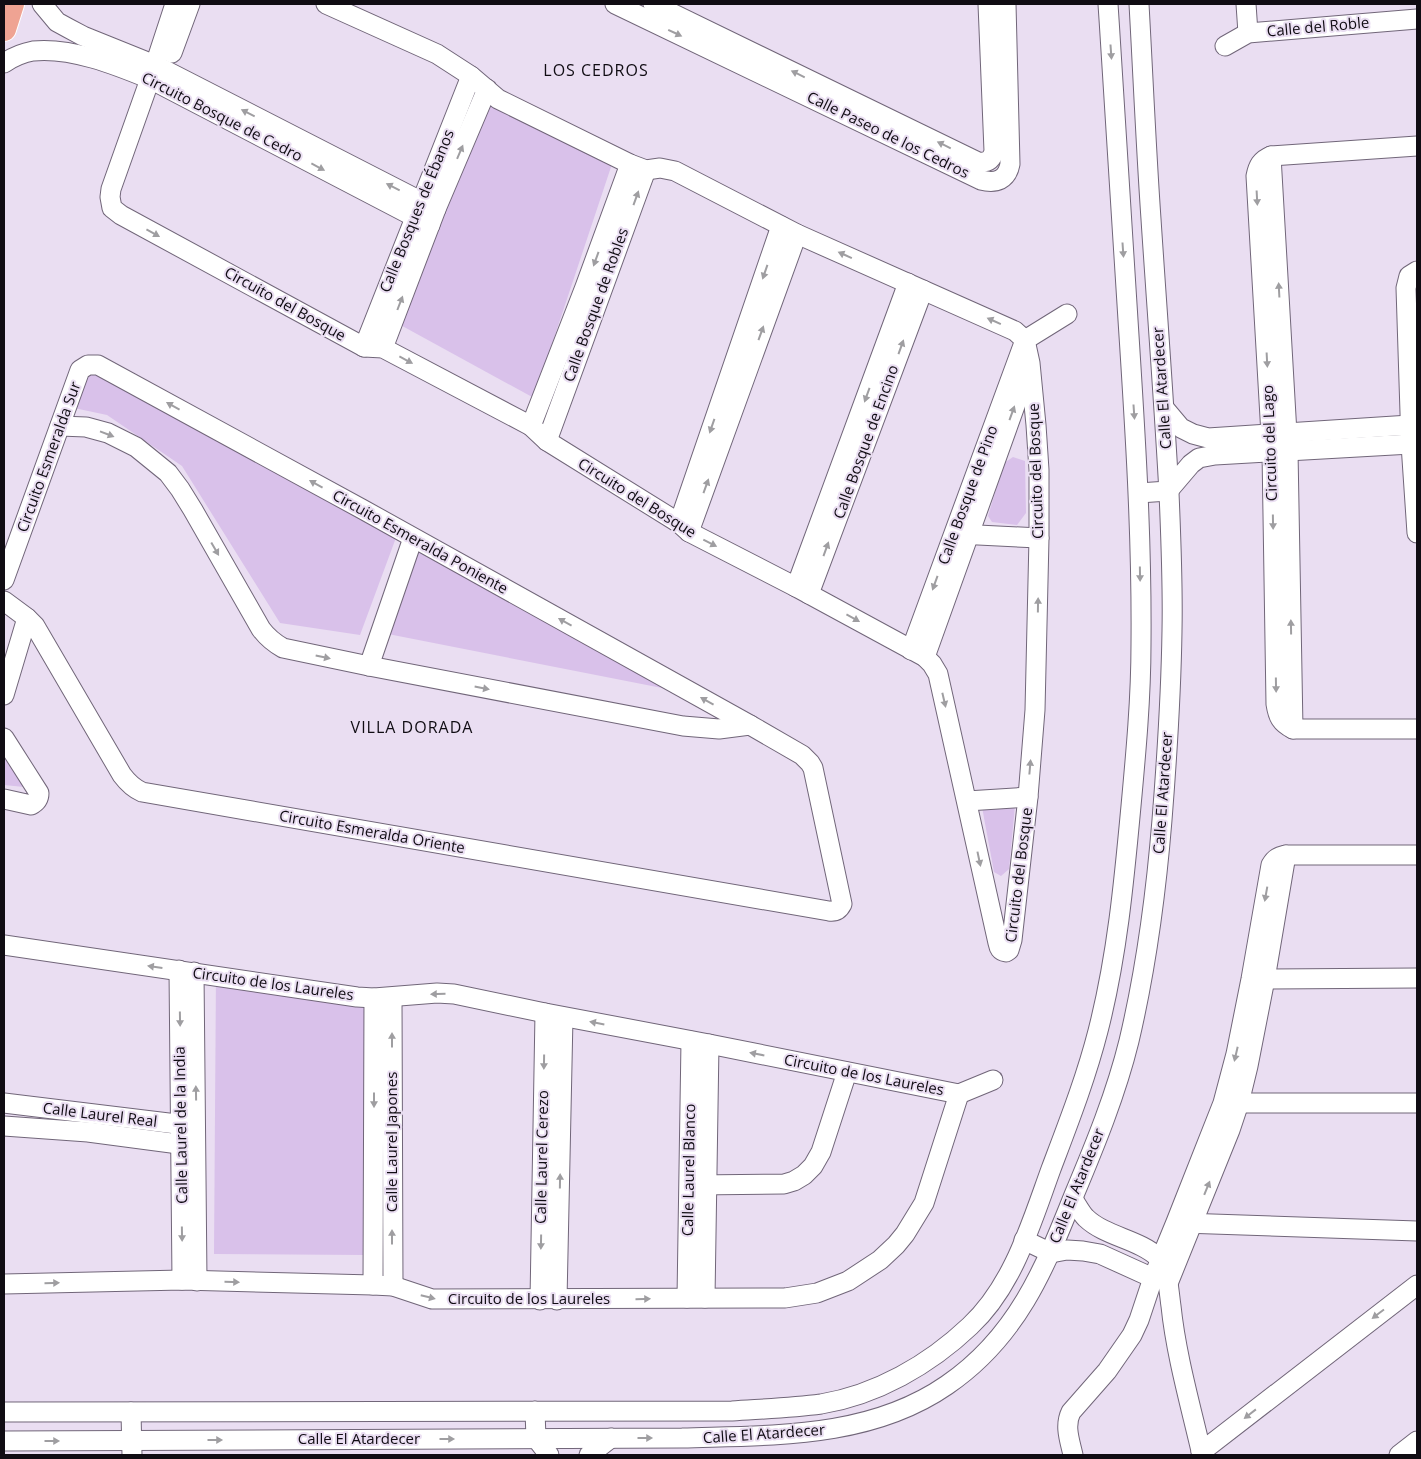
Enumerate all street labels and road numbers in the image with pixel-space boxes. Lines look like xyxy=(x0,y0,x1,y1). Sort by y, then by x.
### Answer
street label: Calle del Roble xyxy=(1266,12,1370,40)
street label: Circuito Bosque de Cedro xyxy=(139,67,306,165)
street label: Calle Paseo de los Cedros xyxy=(804,86,973,182)
street label: Calle Bosques de Ébanos xyxy=(374,126,458,295)
street label: Calle Bosque de Robles xyxy=(558,225,632,384)
street label: Circuito del Bosque xyxy=(221,261,350,345)
street label: Calle El Atardecer xyxy=(1147,326,1175,450)
street label: Calle Bosque de Encino xyxy=(828,362,902,521)
street label: Circuito Esmeralda Sur xyxy=(12,379,85,535)
street label: Circuito del Lago xyxy=(1257,385,1281,502)
street label: Circuito del Bosque xyxy=(1023,403,1047,539)
street label: Calle Bosque de Pino xyxy=(933,422,1002,567)
street label: Circuito del Bosque xyxy=(575,453,700,542)
street label: Circuito Esmeralda Poniente xyxy=(329,484,512,598)
street label: Calle El Atardecer xyxy=(1148,731,1176,855)
street label: Circuito Esmeralda Oriente xyxy=(278,805,467,857)
street label: Circuito del Bosque xyxy=(1000,806,1036,943)
street label: Circuito de los Laureles xyxy=(191,962,355,1004)
street label: Calle Laurel de la India xyxy=(169,1046,191,1204)
street label: Circuito de los Laureles xyxy=(783,1049,946,1099)
street label: Calle Laurel Japones xyxy=(381,1072,401,1212)
street label: Calle Laurel Cerezo xyxy=(530,1090,552,1224)
street label: Calle Laurel Real xyxy=(42,1097,158,1131)
street label: Calle Laurel Blanco xyxy=(677,1104,699,1236)
street label: Calle El Atardecer xyxy=(1044,1125,1108,1246)
street label: Circuito de los Laureles xyxy=(448,1288,610,1308)
street label: Calle El Atardecer xyxy=(702,1419,826,1447)
street label: Calle El Atardecer xyxy=(298,1428,420,1448)

